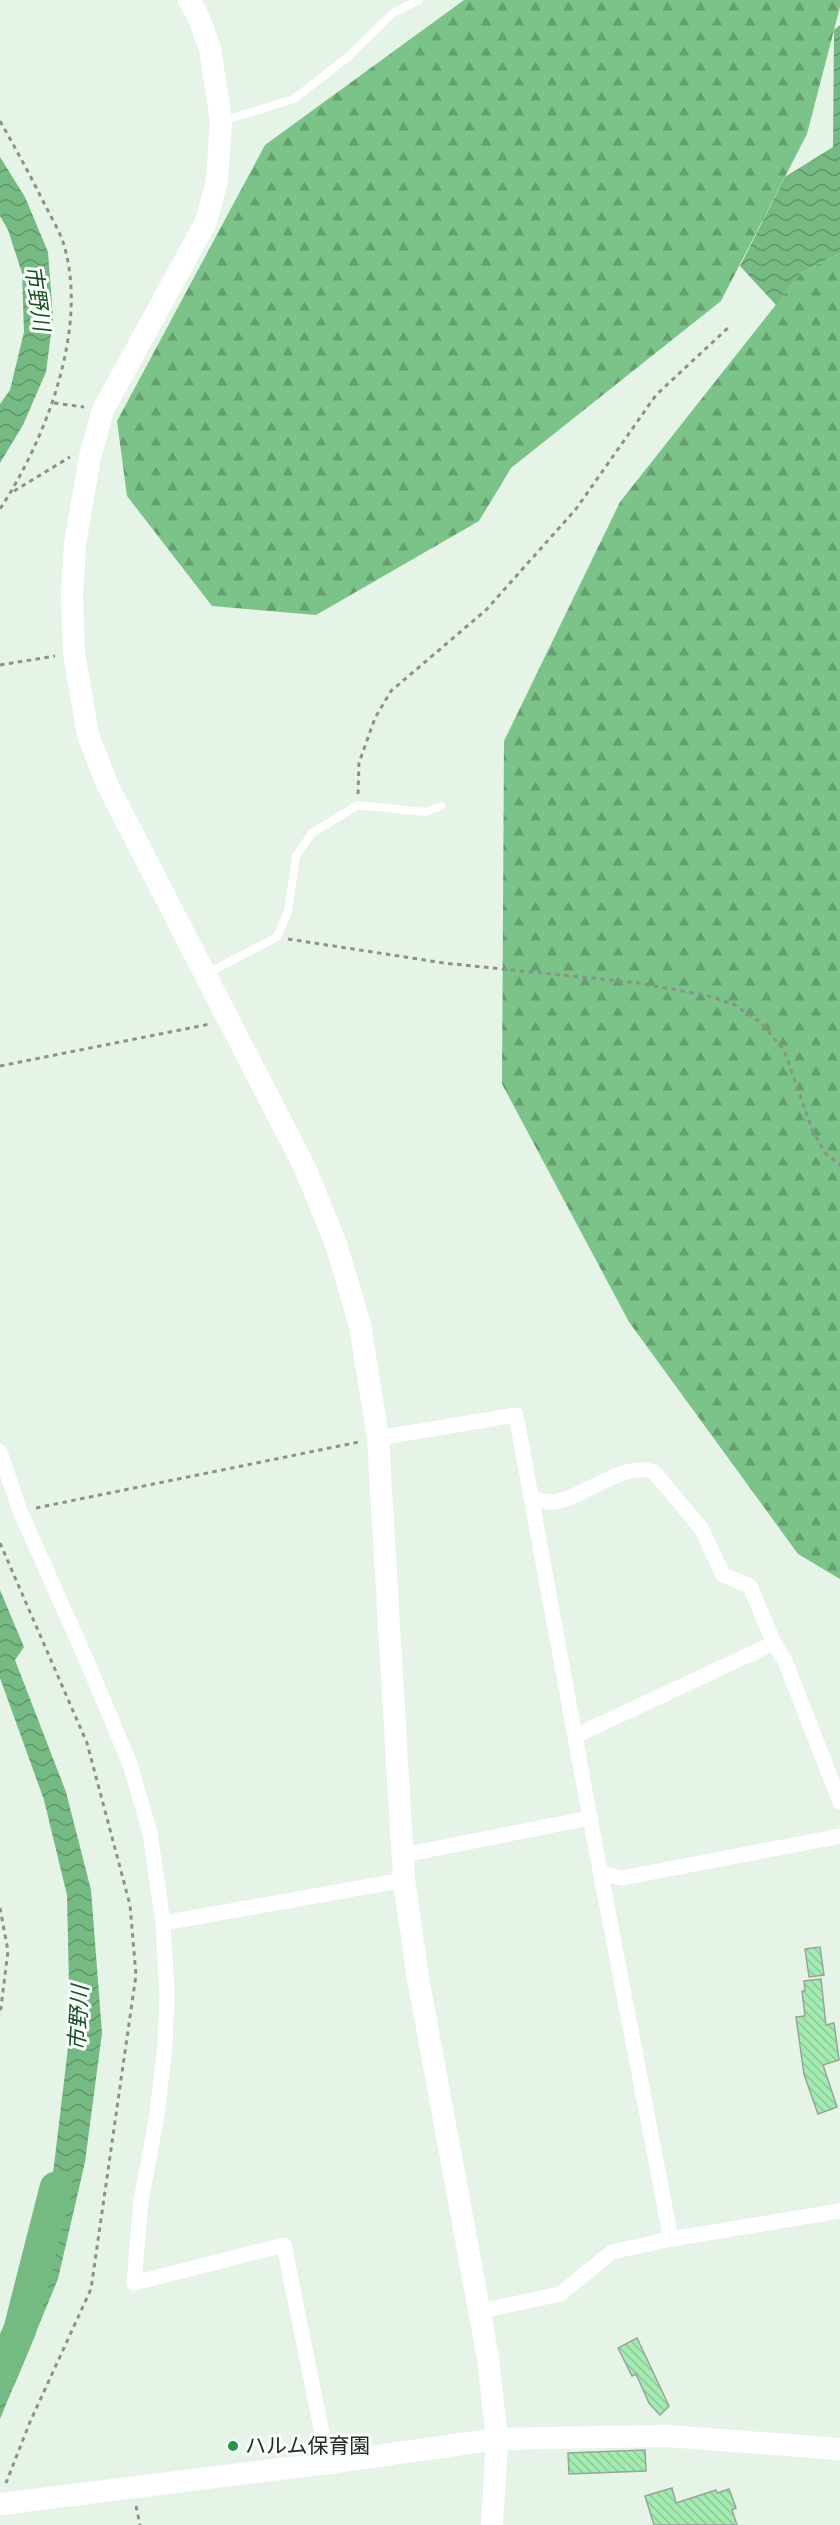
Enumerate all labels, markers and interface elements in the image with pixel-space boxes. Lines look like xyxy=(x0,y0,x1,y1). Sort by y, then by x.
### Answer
water label: 市野川 xyxy=(20,264,56,335)
water label: 市野川 xyxy=(63,1982,94,2052)
place label: ハルム保育園 xyxy=(245,2433,371,2458)
marker: ハルム保育園 xyxy=(226,2439,240,2453)

